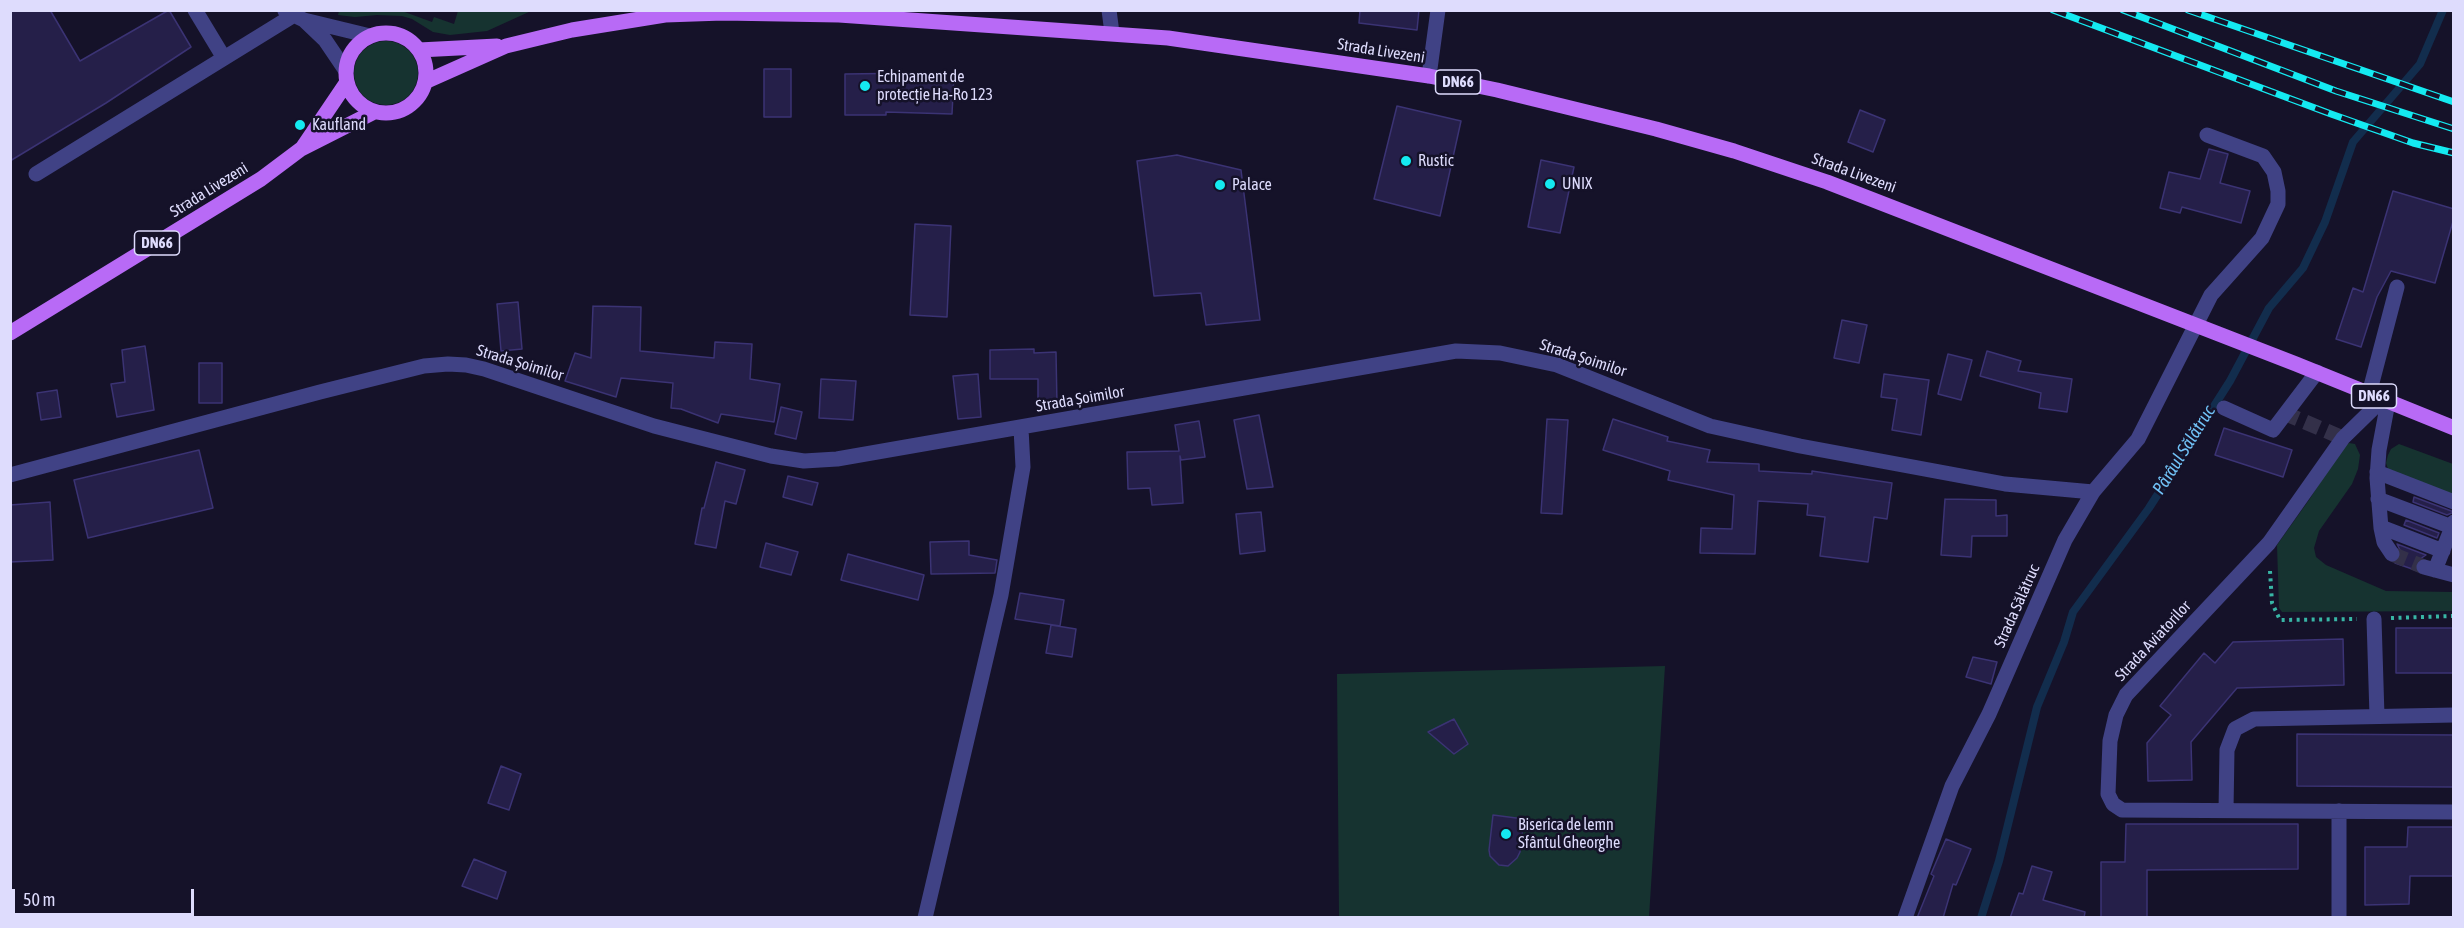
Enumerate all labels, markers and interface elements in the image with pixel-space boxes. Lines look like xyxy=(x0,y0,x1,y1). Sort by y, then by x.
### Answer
street label: Strada Livezeni xyxy=(1336,35,1426,67)
place label: Echipament de protecție Ha-Ro 123 xyxy=(877,67,993,105)
road number: DN66 xyxy=(1436,70,1480,94)
marker: Echipament de protecție Ha-Ro 123 xyxy=(858,79,872,93)
place label: Kaufland xyxy=(312,115,366,135)
marker: Kaufland xyxy=(293,118,307,132)
street label: Strada Livezeni xyxy=(1809,149,1899,197)
place label: Rustic xyxy=(1418,151,1454,171)
marker: Rustic xyxy=(1399,154,1413,168)
street label: Strada Livezeni xyxy=(166,158,252,222)
place label: UNIX xyxy=(1562,174,1592,194)
place label: Palace xyxy=(1232,175,1272,195)
marker: UNIX xyxy=(1543,177,1557,191)
marker: Palace xyxy=(1213,178,1227,192)
road number: DN66 xyxy=(134,231,180,255)
street label: Strada Șoimilor xyxy=(1537,335,1629,381)
street label: Strada Șoimilor xyxy=(474,341,566,385)
street label: Strada Șoimilor xyxy=(1034,382,1126,416)
road number: DN66 xyxy=(2352,384,2396,408)
water label: Pârâul Sălătruc xyxy=(2148,402,2220,498)
street label: Strada Sălătruc xyxy=(1990,561,2044,651)
street label: Strada Aviatorilor xyxy=(2111,597,2195,685)
place label: Biserica de lemn Sfântul Gheorghe xyxy=(1518,815,1620,853)
marker: Biserica de lemn Sfântul Gheorghe xyxy=(1499,827,1513,841)
scale bar xyxy=(15,877,196,915)
text: 50 m xyxy=(23,889,55,910)

